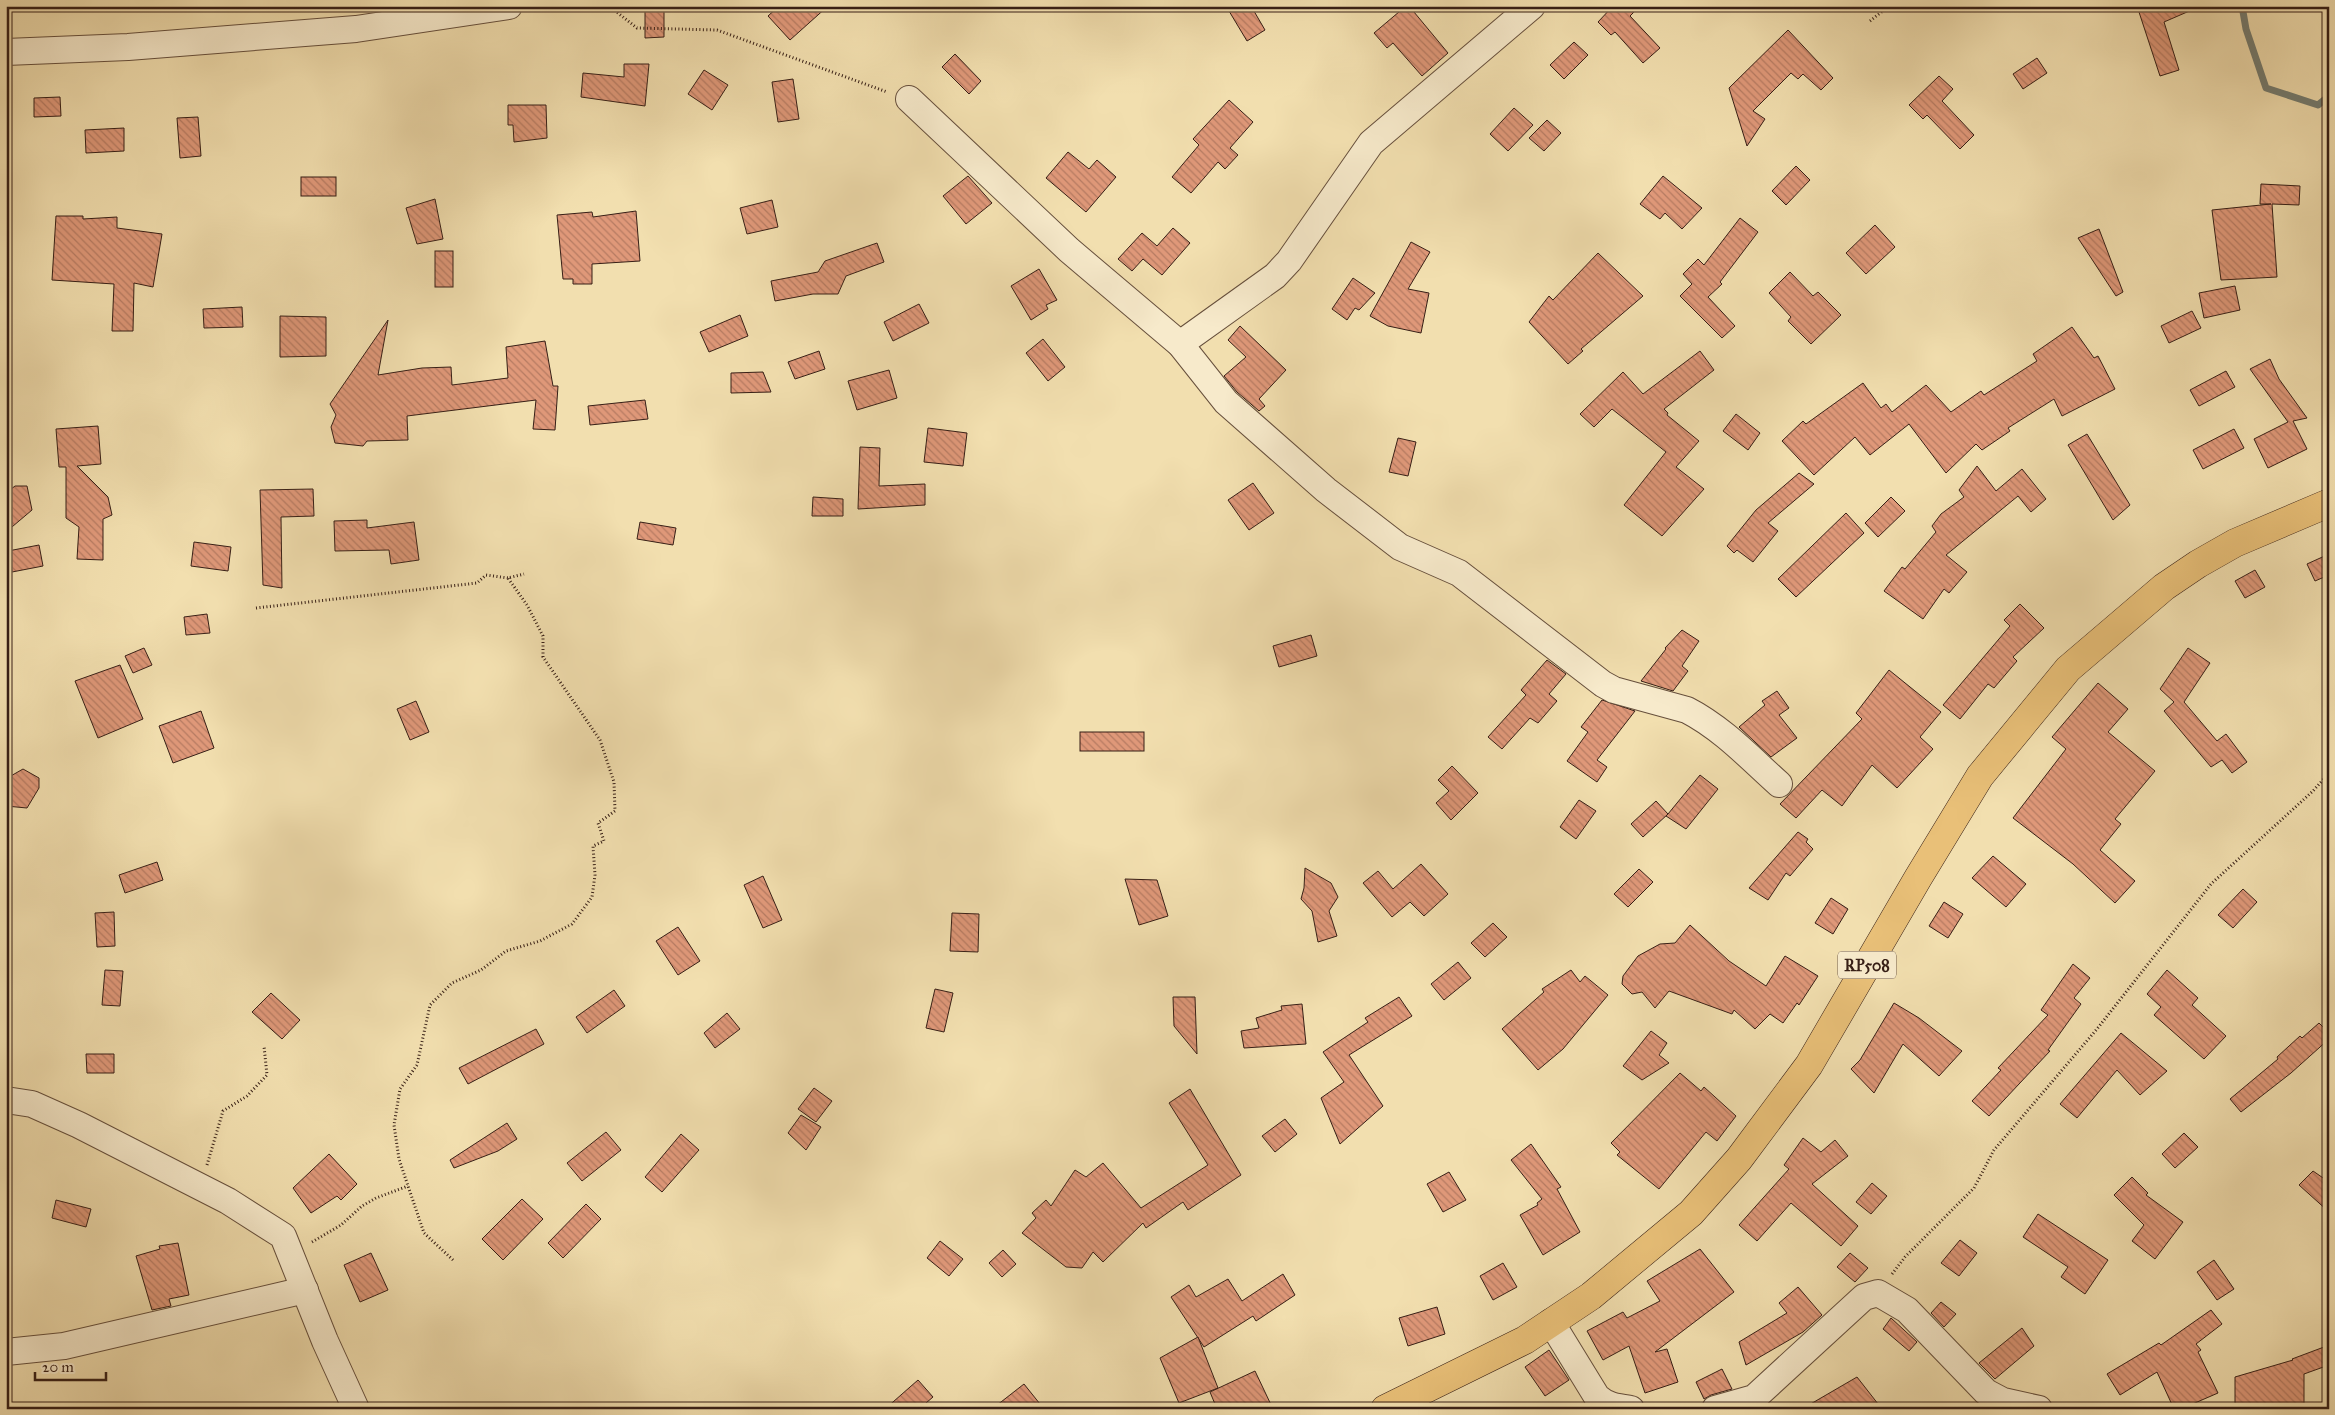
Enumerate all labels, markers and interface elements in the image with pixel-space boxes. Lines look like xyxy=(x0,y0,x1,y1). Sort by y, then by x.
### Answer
road number: RP508 xyxy=(1838,952,1896,978)
scale bar xyxy=(35,1350,106,1382)
text: 20 m xyxy=(42,1358,74,1376)

